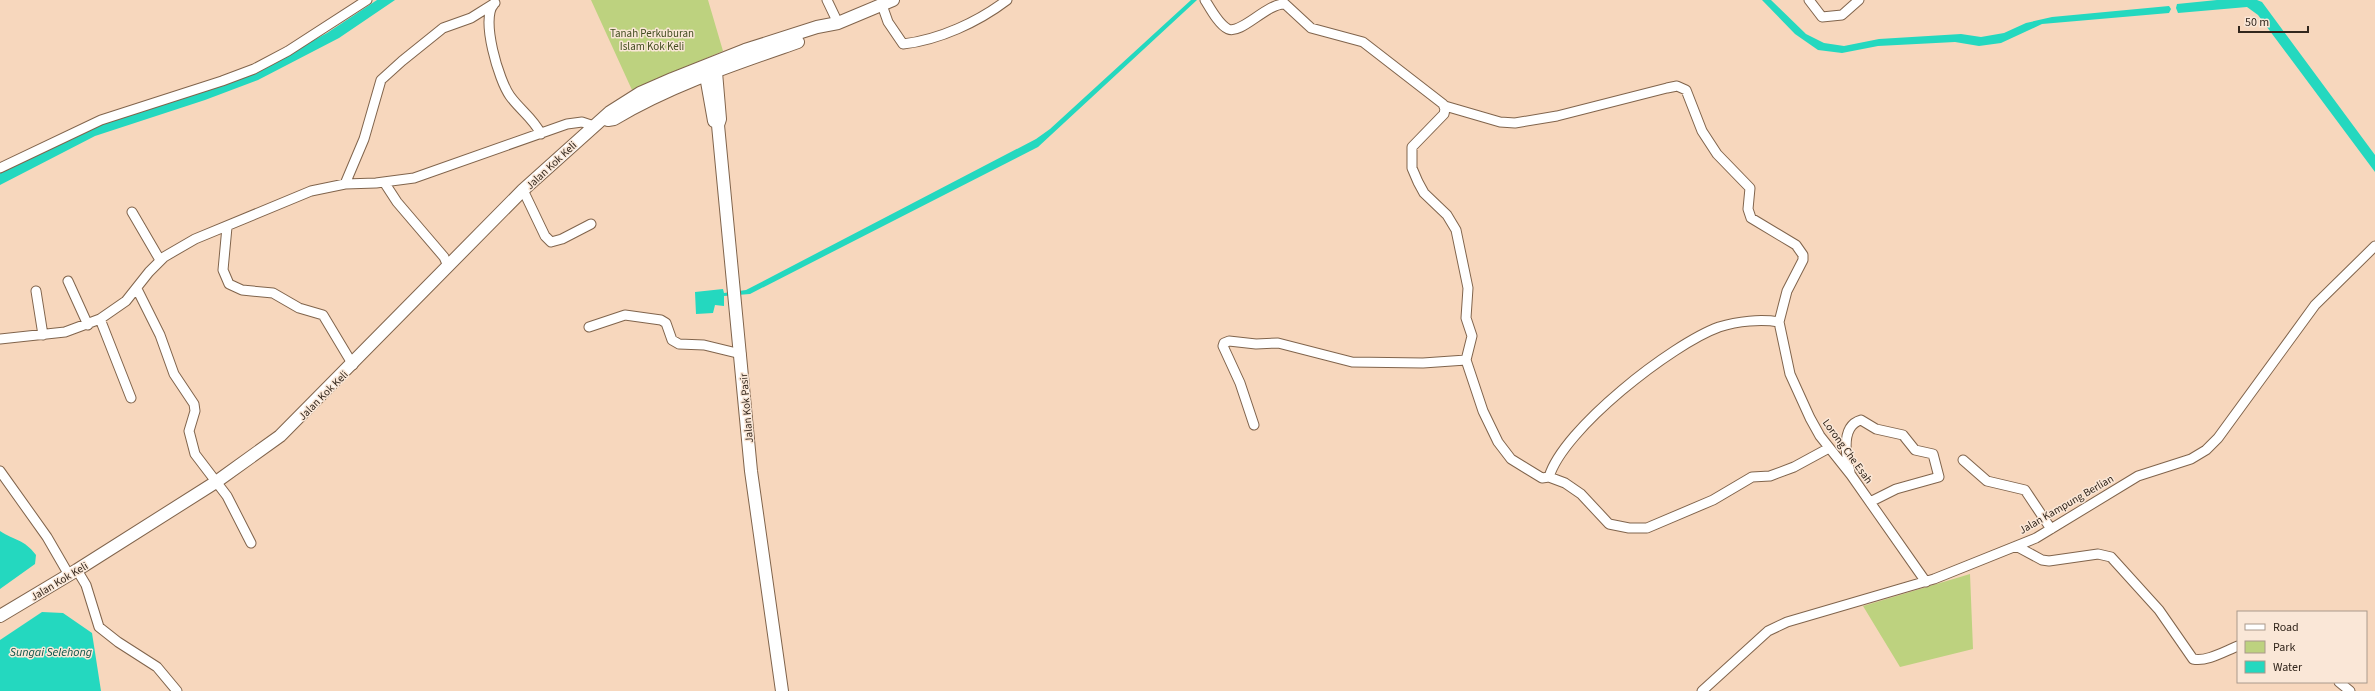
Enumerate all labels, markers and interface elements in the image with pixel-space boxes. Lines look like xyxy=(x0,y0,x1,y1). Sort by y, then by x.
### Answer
scale bar xyxy=(2239,8,2308,34)
text: 50 m xyxy=(2245,14,2269,31)
park label: Tanah Perkuburan Islam Kok Keli xyxy=(610,26,694,54)
street label: Jalan Kok Keli xyxy=(523,138,580,193)
street label: Jalan Kok Keli xyxy=(295,367,351,423)
street label: Jalan Kok Pasir xyxy=(736,372,757,443)
street label: Lorong Che Esah xyxy=(1819,416,1876,487)
street label: Jalan Kampung Berlian xyxy=(2016,471,2116,538)
street label: Jalan Kok Keli xyxy=(28,558,91,604)
legend xyxy=(2237,611,2367,683)
text: Road xyxy=(2273,619,2299,636)
text: Park xyxy=(2273,639,2295,656)
water label: Sungai Selehong xyxy=(10,644,92,661)
text: Water xyxy=(2273,659,2303,676)

